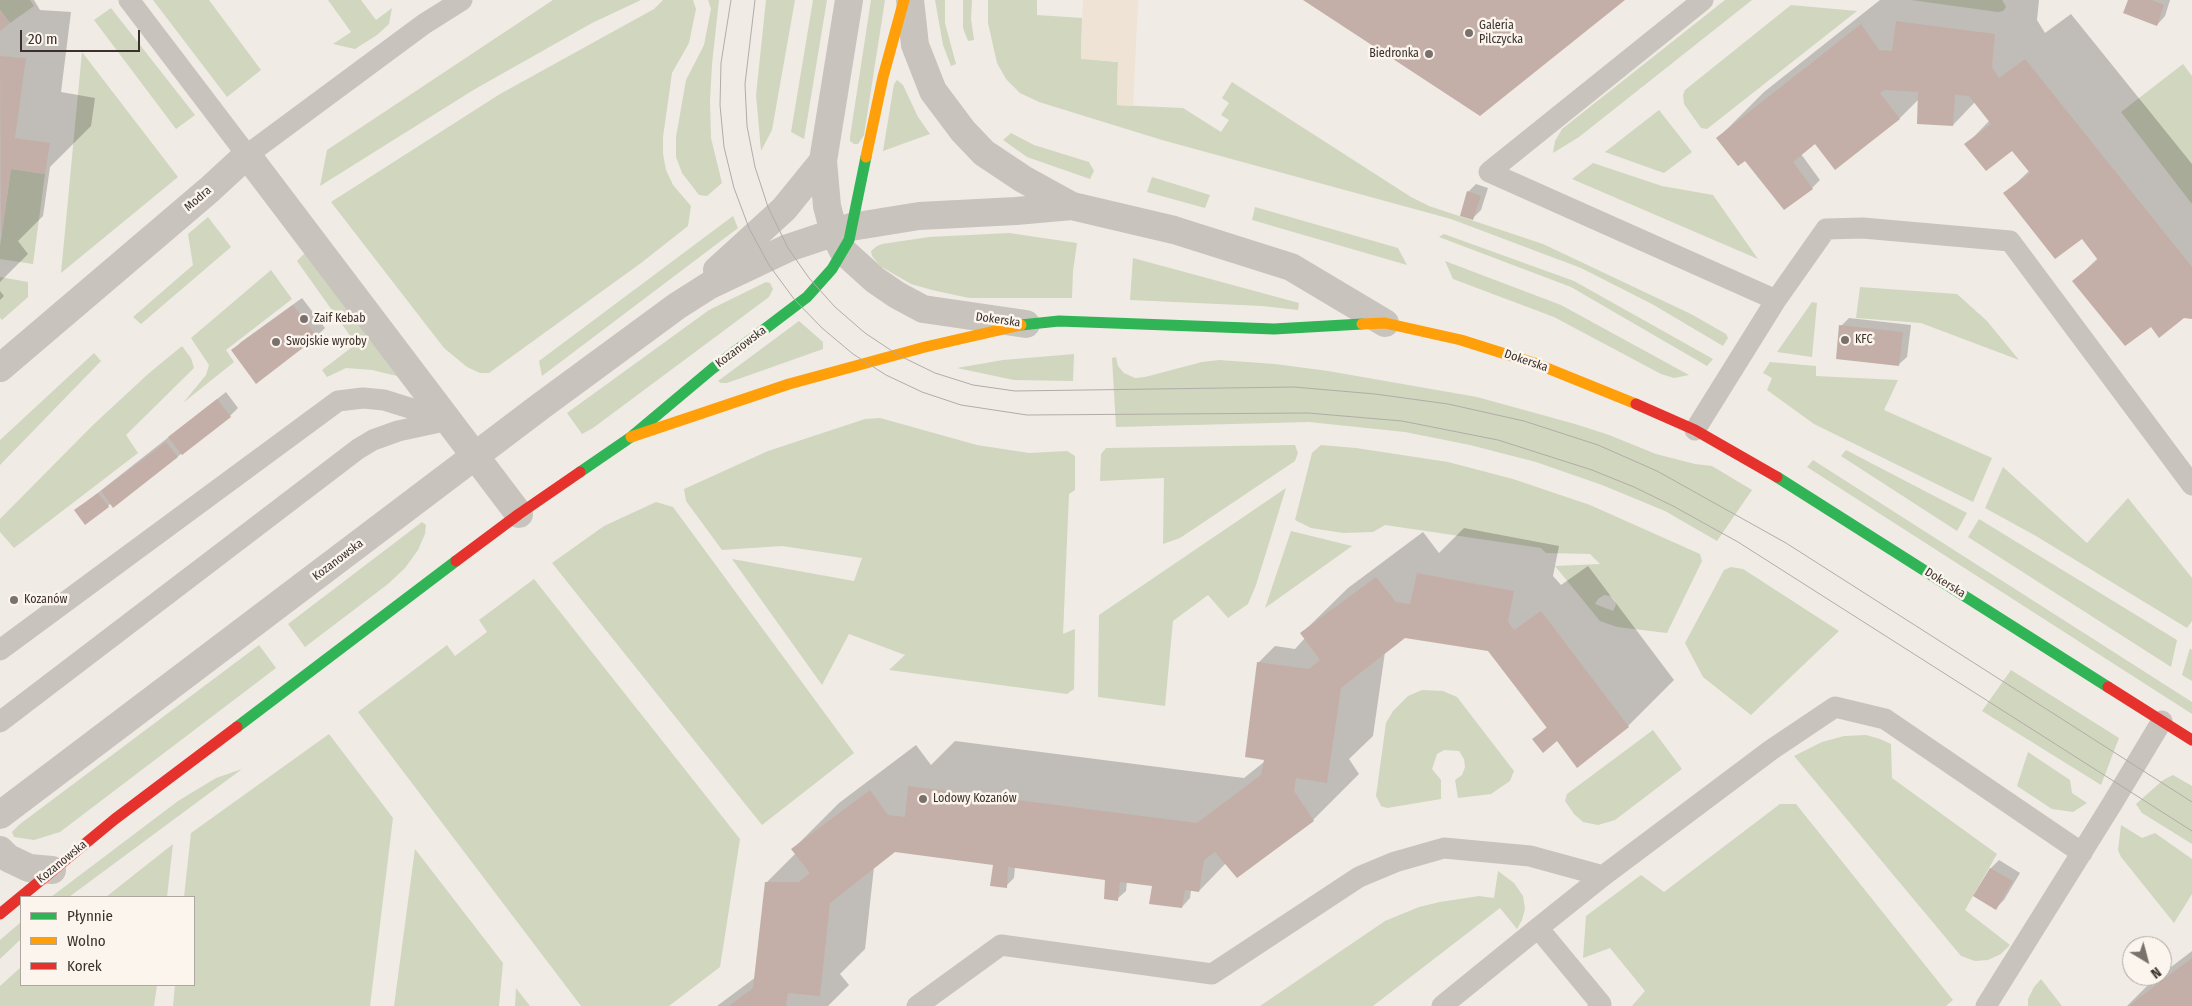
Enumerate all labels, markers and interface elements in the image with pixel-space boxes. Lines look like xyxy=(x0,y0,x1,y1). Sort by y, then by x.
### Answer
place label: Galeria Pilczycka xyxy=(1479,19,1523,47)
scale bar xyxy=(22,20,142,52)
marker: Galeria Pilczycka xyxy=(1463,27,1475,39)
text: 20 m xyxy=(28,30,58,48)
place label: Biedronka xyxy=(1369,47,1419,61)
marker: Biedronka xyxy=(1423,48,1435,60)
street label: Modra xyxy=(182,183,214,215)
street label: Dokerska xyxy=(975,310,1021,330)
place label: Zaif Kebab xyxy=(314,312,366,326)
marker: Zaif Kebab xyxy=(298,313,310,325)
street label: Kozanowska xyxy=(713,323,769,371)
place label: KFC xyxy=(1855,333,1872,347)
marker: KFC xyxy=(1839,334,1851,346)
place label: Swojskie wyroby xyxy=(286,335,367,349)
marker: Swojskie wyroby xyxy=(270,336,282,348)
street label: Dokerska xyxy=(1502,347,1550,375)
street label: Kozanowska xyxy=(310,536,366,584)
street label: Dokerska xyxy=(1922,565,1968,601)
place label: Kozanów xyxy=(24,593,67,607)
marker: Kozanów xyxy=(8,594,20,606)
place label: Lodowy Kozanów xyxy=(933,792,1017,806)
marker: Lodowy Kozanów xyxy=(917,793,929,805)
street label: Kozanowska xyxy=(34,838,90,886)
legend xyxy=(20,896,195,986)
text: Płynnie xyxy=(67,907,113,925)
text: Wolno xyxy=(67,932,106,950)
north arrow xyxy=(2122,936,2172,986)
text: Korek xyxy=(67,957,102,975)
text: N xyxy=(2147,963,2164,982)

